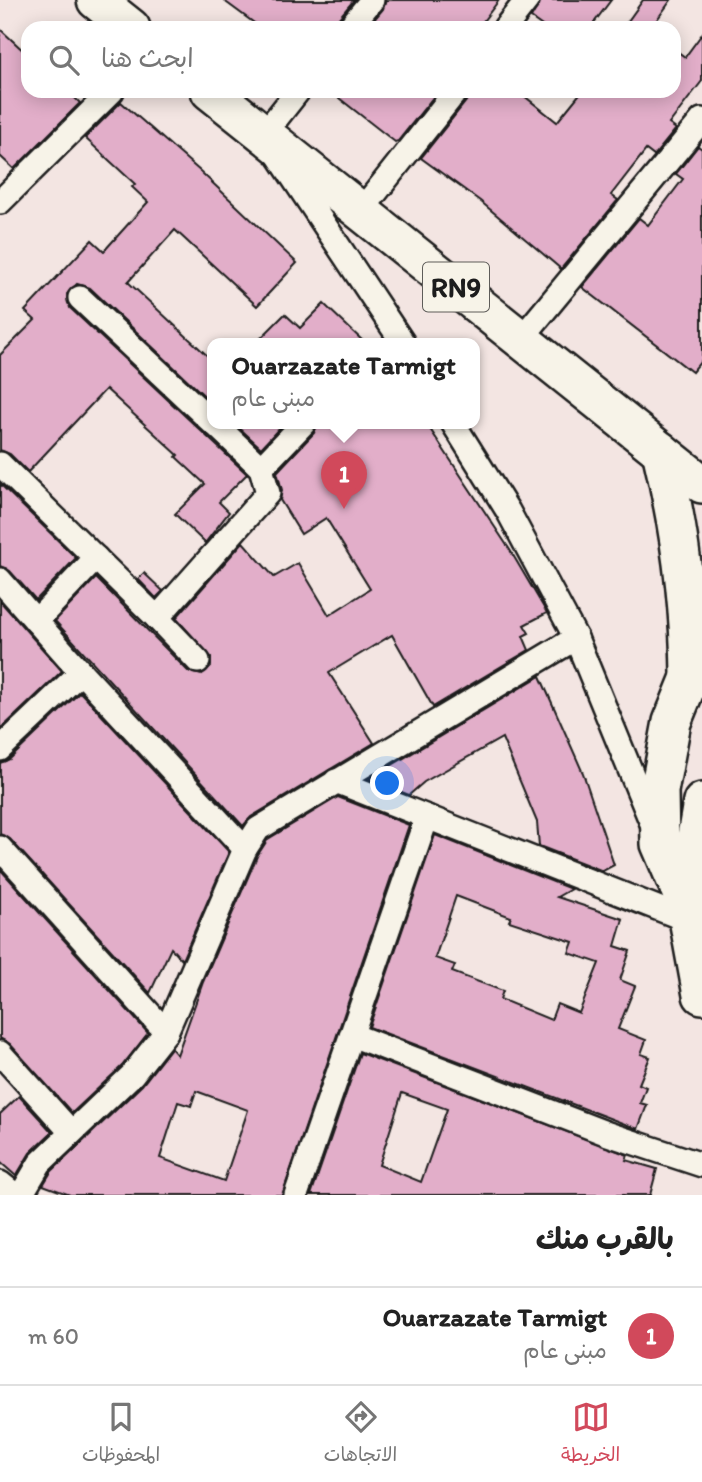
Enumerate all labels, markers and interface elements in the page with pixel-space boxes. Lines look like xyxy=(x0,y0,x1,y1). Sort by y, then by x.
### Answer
search box xyxy=(21,21,681,98)
icon: search xyxy=(45,41,83,79)
text: ابحث هنا xyxy=(101,42,194,74)
road number: RN9 xyxy=(423,262,489,312)
popup xyxy=(207,338,480,429)
text: Ouarzazate Tarmigt xyxy=(231,349,456,381)
text: مبنى عام xyxy=(231,384,315,412)
pin: 1 xyxy=(321,451,367,509)
your location xyxy=(370,766,404,800)
text: بالقرب منك xyxy=(536,1220,674,1257)
text: Ouarzazate Tarmigt xyxy=(382,1301,607,1333)
text: 60 m xyxy=(28,1322,79,1350)
text: 1 xyxy=(646,1322,656,1350)
text: مبنى عام xyxy=(523,1336,607,1364)
tab: المحفوظات xyxy=(82,1398,160,1471)
tab: الاتجاهات xyxy=(324,1398,397,1471)
tab: الخريطة xyxy=(561,1398,620,1471)

